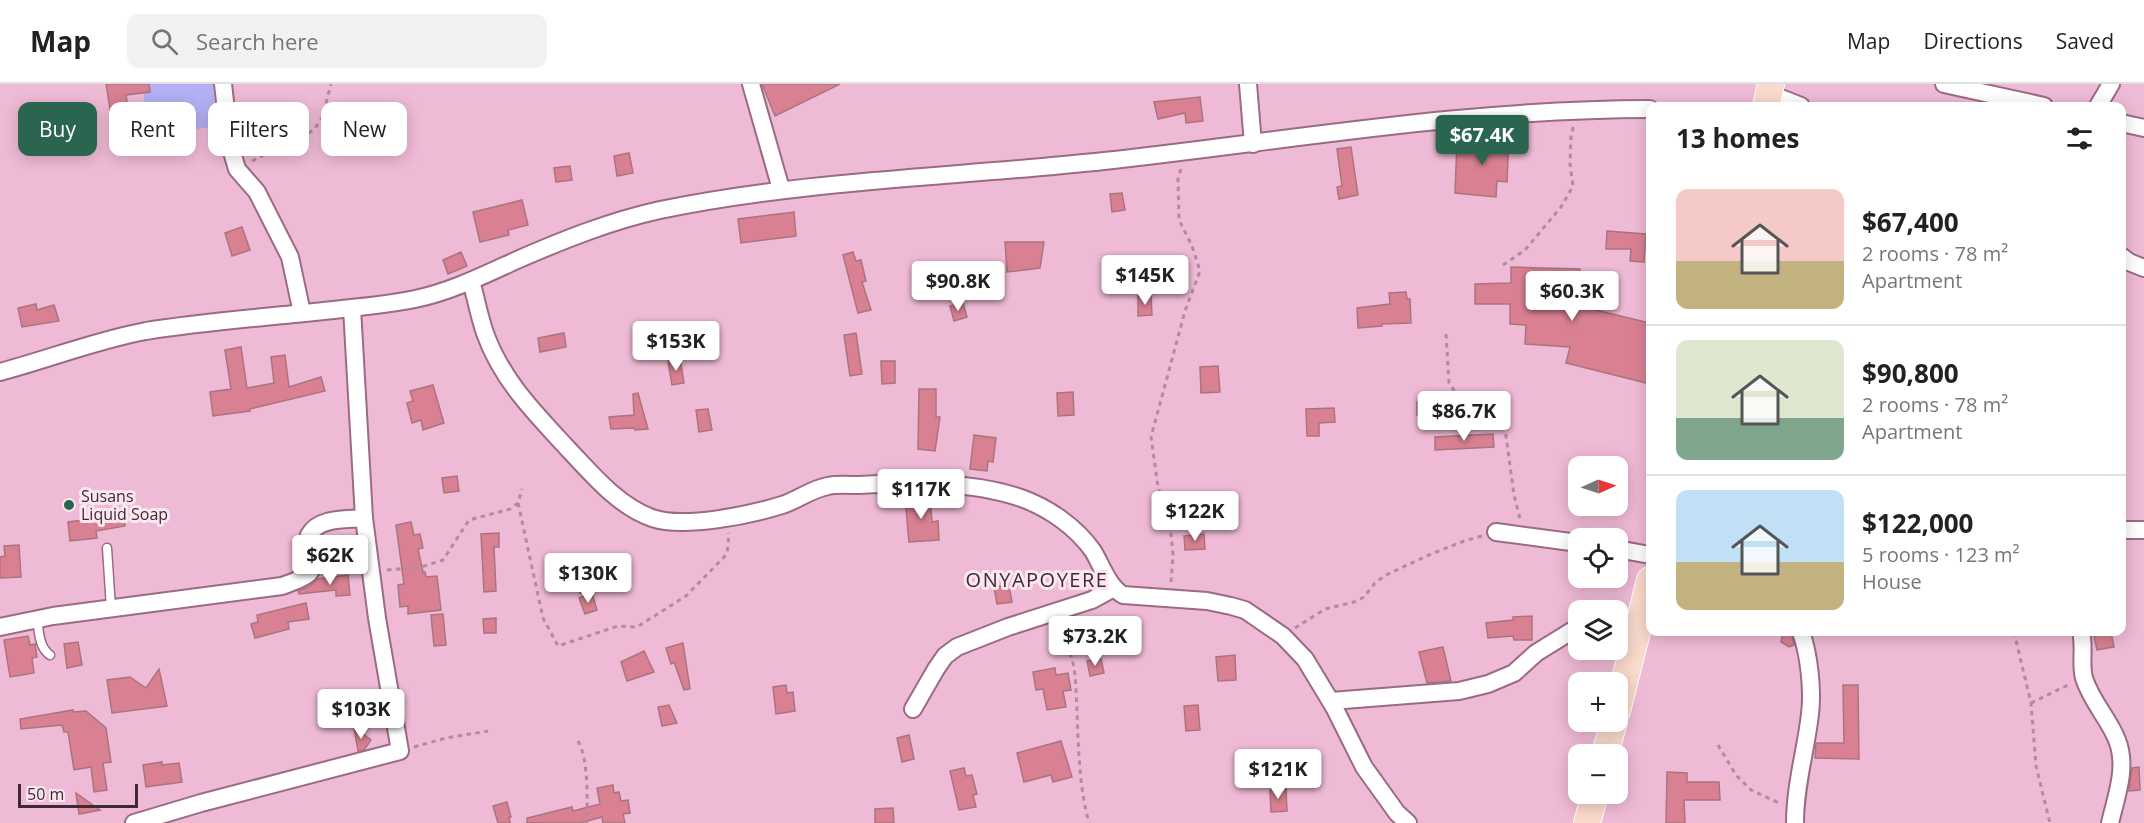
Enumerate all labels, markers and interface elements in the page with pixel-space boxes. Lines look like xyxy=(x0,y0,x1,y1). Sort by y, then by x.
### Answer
search box xyxy=(127,14,547,68)
text: Map xyxy=(30,22,91,60)
icon: search xyxy=(148,25,181,58)
text: Search here xyxy=(196,26,319,56)
text: Map xyxy=(1847,27,1890,55)
text: Directions xyxy=(1923,27,2023,55)
text: Saved xyxy=(2056,27,2114,55)
chip: Buy xyxy=(18,102,97,156)
chip: Rent xyxy=(109,102,196,156)
chip: Filters xyxy=(208,102,309,156)
chip: New xyxy=(321,102,407,156)
pin: $67.4K xyxy=(1433,115,1531,166)
text: 13 homes xyxy=(1676,120,1800,156)
text: $67.4K xyxy=(1450,121,1514,148)
icon: filters xyxy=(2063,122,2096,155)
text: $67,400 xyxy=(1862,204,1959,240)
icon: home xyxy=(1724,213,1796,285)
text: 2 rooms · 78 m² xyxy=(1862,240,2008,267)
pin: $145K xyxy=(1103,255,1187,306)
pin: $90.8K xyxy=(909,261,1007,312)
text: $145K xyxy=(1115,261,1175,288)
text: $90.8K xyxy=(926,267,990,294)
text: Apartment xyxy=(1862,267,1962,294)
pin: $60.3K xyxy=(1523,271,1621,322)
text: $60.3K xyxy=(1540,277,1604,304)
pin: $153K xyxy=(634,321,718,372)
text: $153K xyxy=(646,327,706,354)
text: $90,800 xyxy=(1862,355,1959,391)
icon: home xyxy=(1724,364,1796,436)
pin: $86.7K xyxy=(1415,391,1513,442)
text: 2 rooms · 78 m² xyxy=(1862,391,2008,418)
text: $86.7K xyxy=(1432,397,1496,424)
text: Apartment xyxy=(1862,418,1962,445)
north arrow xyxy=(1568,456,1628,516)
map controls xyxy=(1568,456,1628,804)
pin: $117K xyxy=(879,469,963,520)
text: $117K xyxy=(891,475,951,502)
place label: Susans Liquid Soap xyxy=(81,485,168,525)
pin: $122K xyxy=(1153,491,1237,542)
text: $122K xyxy=(1165,497,1225,524)
marker: Susans Liquid Soap xyxy=(62,498,76,512)
text: $122,000 xyxy=(1862,505,1973,541)
icon: home xyxy=(1724,514,1796,586)
button: locate xyxy=(1568,528,1628,588)
pin: $62K xyxy=(294,535,366,586)
text: $62K xyxy=(306,541,354,568)
text: 5 rooms · 123 m² xyxy=(1862,541,2020,568)
pin: $130K xyxy=(546,553,630,604)
text: $130K xyxy=(558,559,618,586)
district label: ONYAPOYERE xyxy=(966,566,1108,593)
text: House xyxy=(1862,568,1922,595)
button: layers xyxy=(1568,600,1628,660)
pin: $73.2K xyxy=(1046,616,1144,667)
text: $73.2K xyxy=(1063,622,1127,649)
button: + xyxy=(1568,672,1628,732)
pin: $103K xyxy=(319,689,403,740)
text: $103K xyxy=(331,695,391,722)
button: − xyxy=(1568,744,1628,804)
pin: $121K xyxy=(1236,749,1320,800)
text: $121K xyxy=(1248,755,1308,782)
scale bar xyxy=(18,781,138,808)
text: 50 m xyxy=(27,783,64,805)

